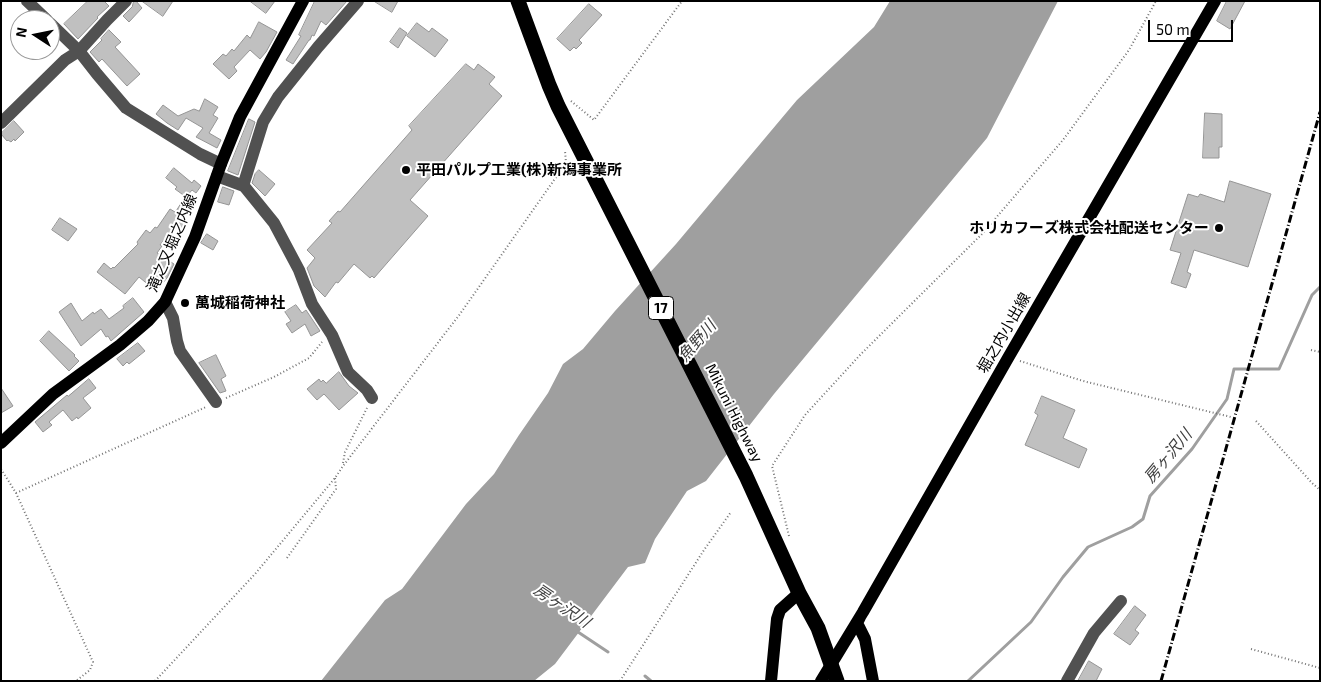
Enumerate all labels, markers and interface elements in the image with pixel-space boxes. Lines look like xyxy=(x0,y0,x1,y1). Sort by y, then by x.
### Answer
north arrow xyxy=(10,10,60,60)
scale bar xyxy=(1151,10,1236,42)
text: 50 m xyxy=(1156,20,1190,38)
text: N xyxy=(11,26,30,39)
place label: 平田パルプ工業(株)新潟事業所 xyxy=(416,161,622,179)
marker: 平田パルプ工業(株)新潟事業所 xyxy=(400,164,412,176)
street label: 滝之又堀之内線 xyxy=(143,191,201,295)
place label: ホリカフーズ株式会社配送センター xyxy=(969,219,1209,237)
marker: ホリカフーズ株式会社配送センター xyxy=(1213,222,1225,234)
street label: 堀之内小出線 xyxy=(974,290,1034,376)
place label: 萬城稲荷神社 xyxy=(195,294,285,312)
road number: 17 xyxy=(648,296,674,320)
marker: 萬城稲荷神社 xyxy=(179,297,191,309)
water label: 魚野川 xyxy=(674,317,720,365)
street label: Mikuni Highway xyxy=(701,361,767,465)
water label: 房ヶ沢川 xyxy=(1140,425,1196,487)
water label: 房ヶ沢川 xyxy=(530,580,594,632)

